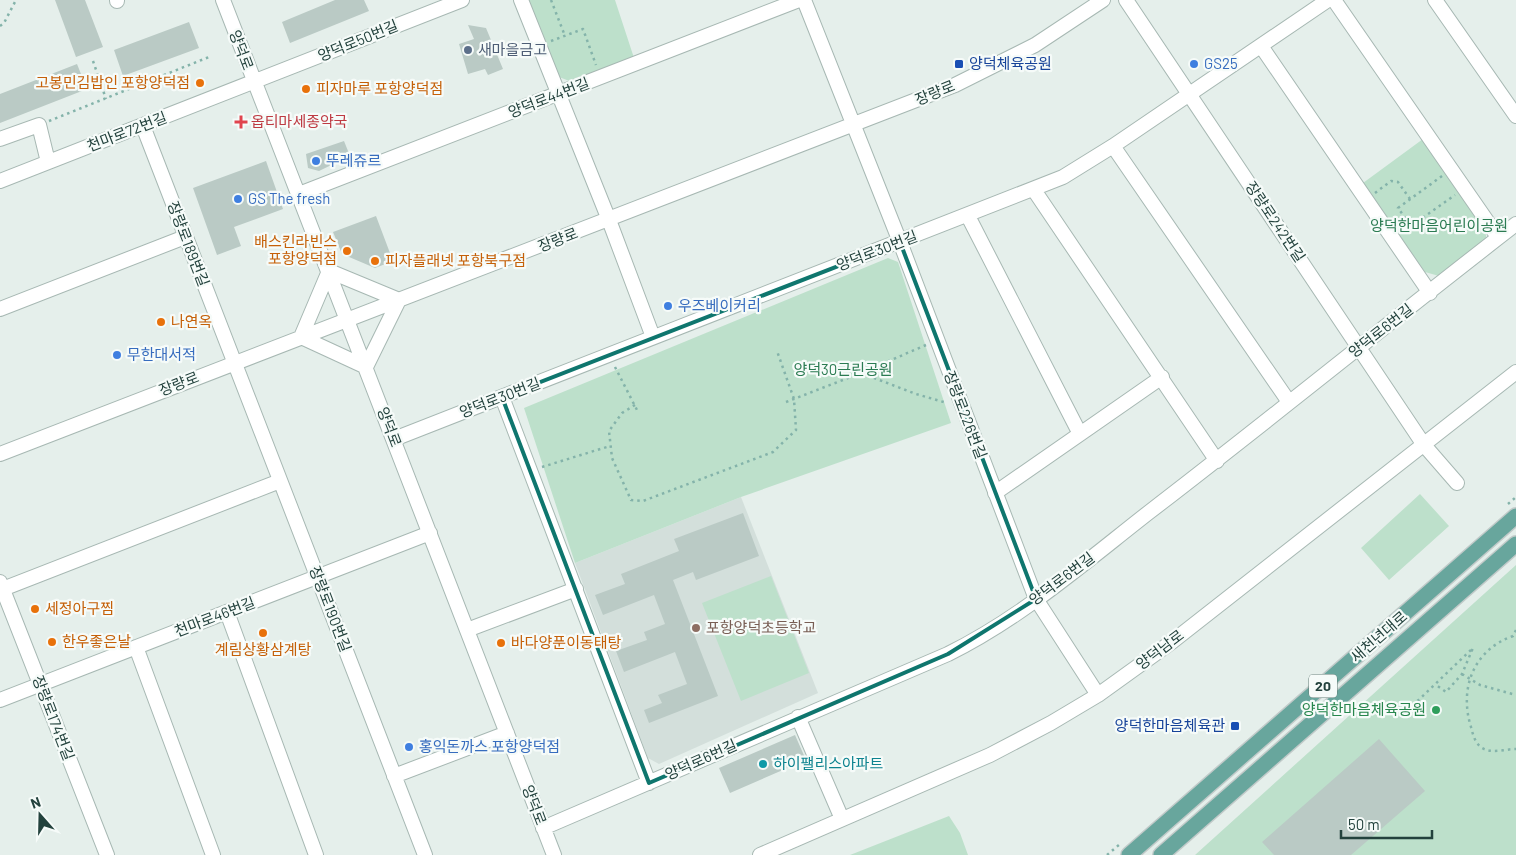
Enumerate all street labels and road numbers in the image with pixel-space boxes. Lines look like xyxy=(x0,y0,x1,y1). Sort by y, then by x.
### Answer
street label: 양덕로50번길 xyxy=(315,16,400,64)
street label: 양덕로 xyxy=(226,27,258,72)
street label: 양덕로44번길 xyxy=(505,73,592,121)
street label: 장량로 xyxy=(912,76,957,108)
street label: 천마로72번길 xyxy=(84,108,169,155)
street label: 장량로242번길 xyxy=(1242,178,1309,265)
street label: 장량로189번길 xyxy=(164,198,213,289)
street label: 장량로 xyxy=(535,223,580,255)
street label: 양덕로30번길 xyxy=(834,226,920,274)
street label: 양덕로6번길 xyxy=(1345,299,1416,361)
street label: 장량로 xyxy=(156,367,201,399)
street label: 장량로226번길 xyxy=(941,368,991,461)
street label: 양덕로30번길 xyxy=(457,373,543,421)
street label: 양덕로 xyxy=(374,404,406,449)
street label: 양덕로6번길 xyxy=(1025,548,1097,608)
street label: 장량로190번길 xyxy=(306,563,356,654)
street label: 천마로46번길 xyxy=(172,592,258,640)
street label: 새천년대로 xyxy=(1346,607,1410,666)
street label: 양덕남로 xyxy=(1132,625,1187,673)
street label: 장량로174번길 xyxy=(29,673,78,763)
road number: 20 xyxy=(1309,674,1337,698)
street label: 양덕로6번길 xyxy=(662,735,739,783)
street label: 양덕로 xyxy=(519,782,551,827)

